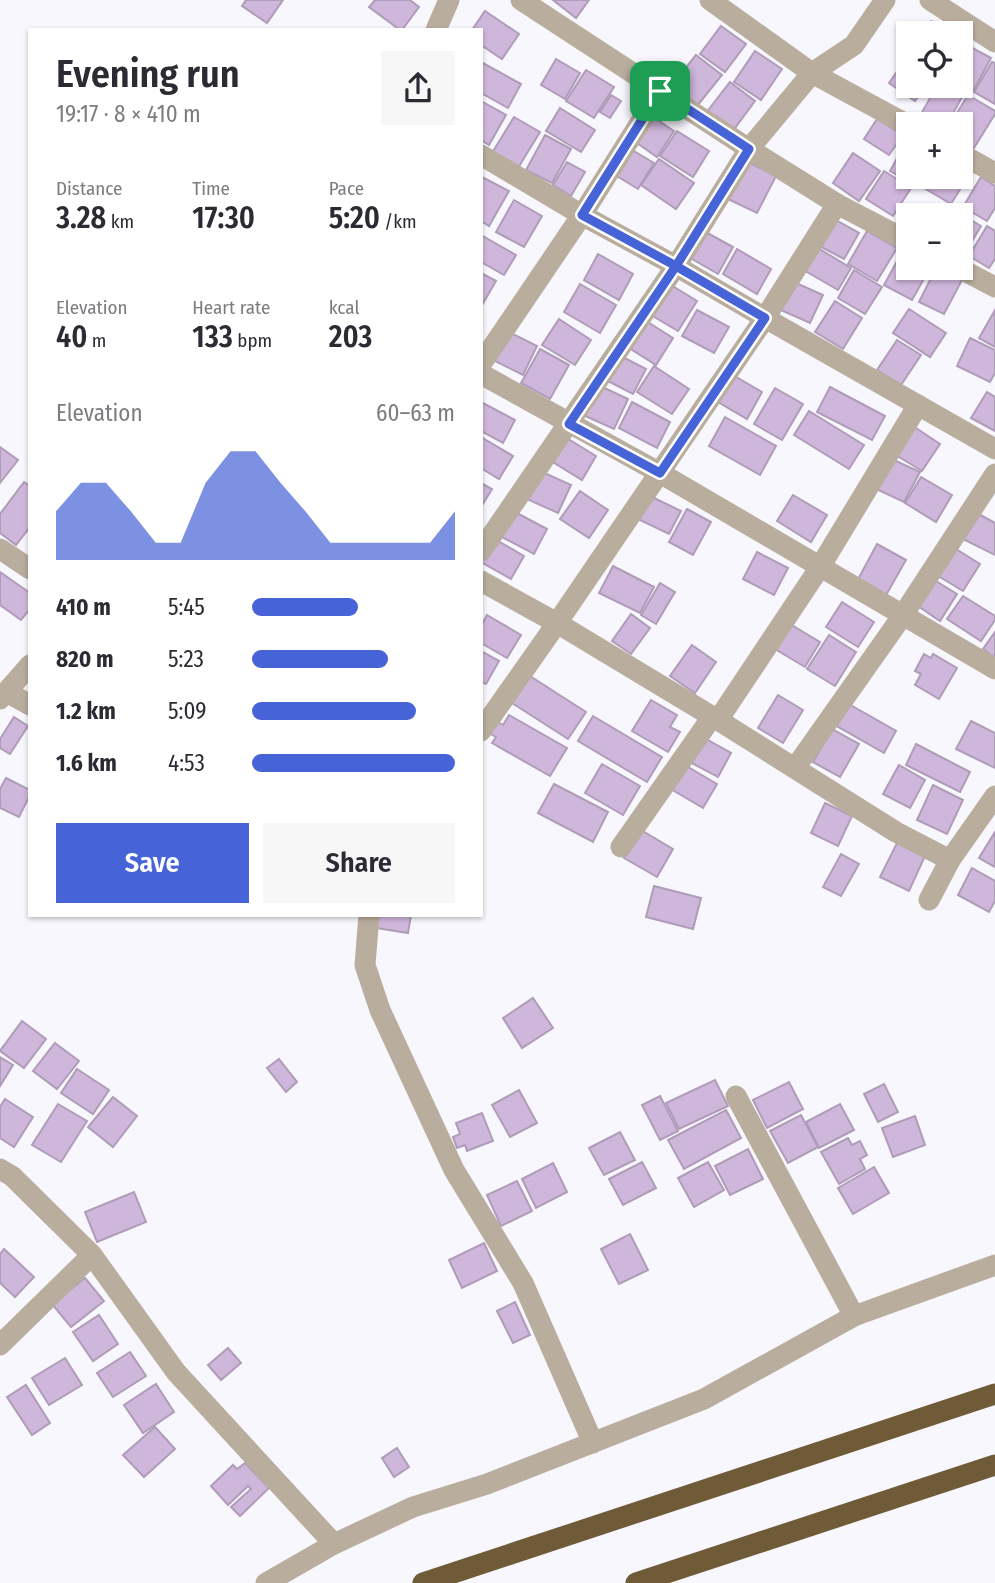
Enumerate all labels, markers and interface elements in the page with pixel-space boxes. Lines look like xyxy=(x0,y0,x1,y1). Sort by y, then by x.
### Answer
map controls xyxy=(896,21,973,280)
button: locate xyxy=(896,21,973,98)
text: Evening run xyxy=(56,51,240,97)
button: share xyxy=(381,51,455,125)
pin xyxy=(630,61,690,121)
icon: arrive xyxy=(641,72,679,110)
text: 19:17 · 8 × 410 m xyxy=(56,100,201,128)
button: + xyxy=(896,112,973,189)
text: Distance xyxy=(56,177,123,200)
text: Time xyxy=(192,177,230,200)
text: Pace xyxy=(329,177,364,200)
text: 3.28 xyxy=(56,200,106,236)
text: 17:30 xyxy=(192,200,255,236)
text: 5:20 xyxy=(329,200,380,236)
button: − xyxy=(896,203,973,280)
text: km xyxy=(106,210,134,233)
text: /km xyxy=(380,210,417,233)
text: Elevation xyxy=(56,296,128,319)
text: Heart rate xyxy=(192,296,270,319)
text: kcal xyxy=(329,296,359,319)
text: 40 xyxy=(56,319,87,355)
text: 133 xyxy=(192,319,233,355)
text: 203 xyxy=(329,319,372,355)
text: m xyxy=(87,329,106,352)
text: bpm xyxy=(233,329,272,352)
text: Elevation xyxy=(56,399,143,427)
text: 60–63 m xyxy=(376,399,455,427)
text: 410 m xyxy=(56,593,111,621)
text: 5:45 xyxy=(168,593,205,621)
text: 820 m xyxy=(56,645,114,673)
text: 5:23 xyxy=(168,645,204,673)
text: 1.2 km xyxy=(56,697,116,725)
text: 5:09 xyxy=(168,697,206,725)
text: 1.6 km xyxy=(56,749,117,777)
text: 4:53 xyxy=(168,749,205,777)
button: Save xyxy=(56,823,249,903)
button: Share xyxy=(263,823,455,903)

